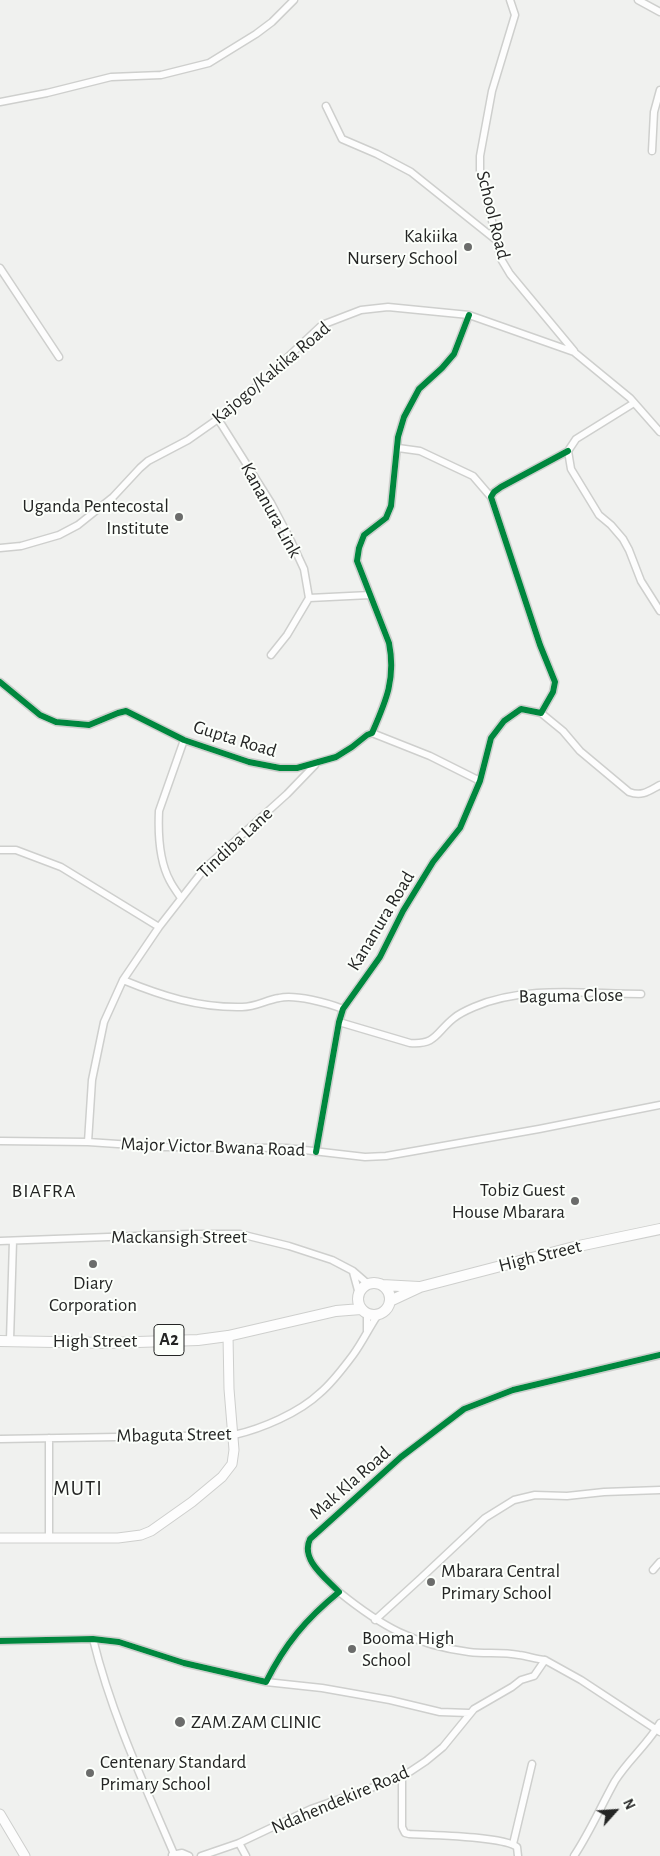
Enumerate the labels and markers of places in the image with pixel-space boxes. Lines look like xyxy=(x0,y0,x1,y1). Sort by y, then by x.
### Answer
place label: Kakiika Nursery School xyxy=(347,225,458,269)
marker: Kakiika Nursery School xyxy=(462,241,474,253)
place label: Uganda Pentecostal Institute xyxy=(23,495,169,539)
marker: Uganda Pentecostal Institute xyxy=(173,511,185,523)
place label: Tobiz Guest House Mbarara xyxy=(452,1179,565,1223)
marker: Tobiz Guest House Mbarara xyxy=(569,1195,581,1207)
marker: Diary Corporation xyxy=(87,1258,99,1270)
place label: Diary Corporation xyxy=(49,1272,137,1316)
place label: Mbarara Central Primary School xyxy=(441,1560,560,1604)
marker: Mbarara Central Primary School xyxy=(425,1576,437,1588)
place label: Booma High School xyxy=(362,1627,454,1671)
marker: Booma High School xyxy=(346,1643,358,1655)
place label: ZAM.ZAM CLINIC xyxy=(191,1711,321,1733)
marker: ZAM.ZAM CLINIC xyxy=(173,1715,187,1729)
place label: Centenary Standard Primary School xyxy=(100,1751,246,1795)
marker: Centenary Standard Primary School xyxy=(84,1767,96,1779)

